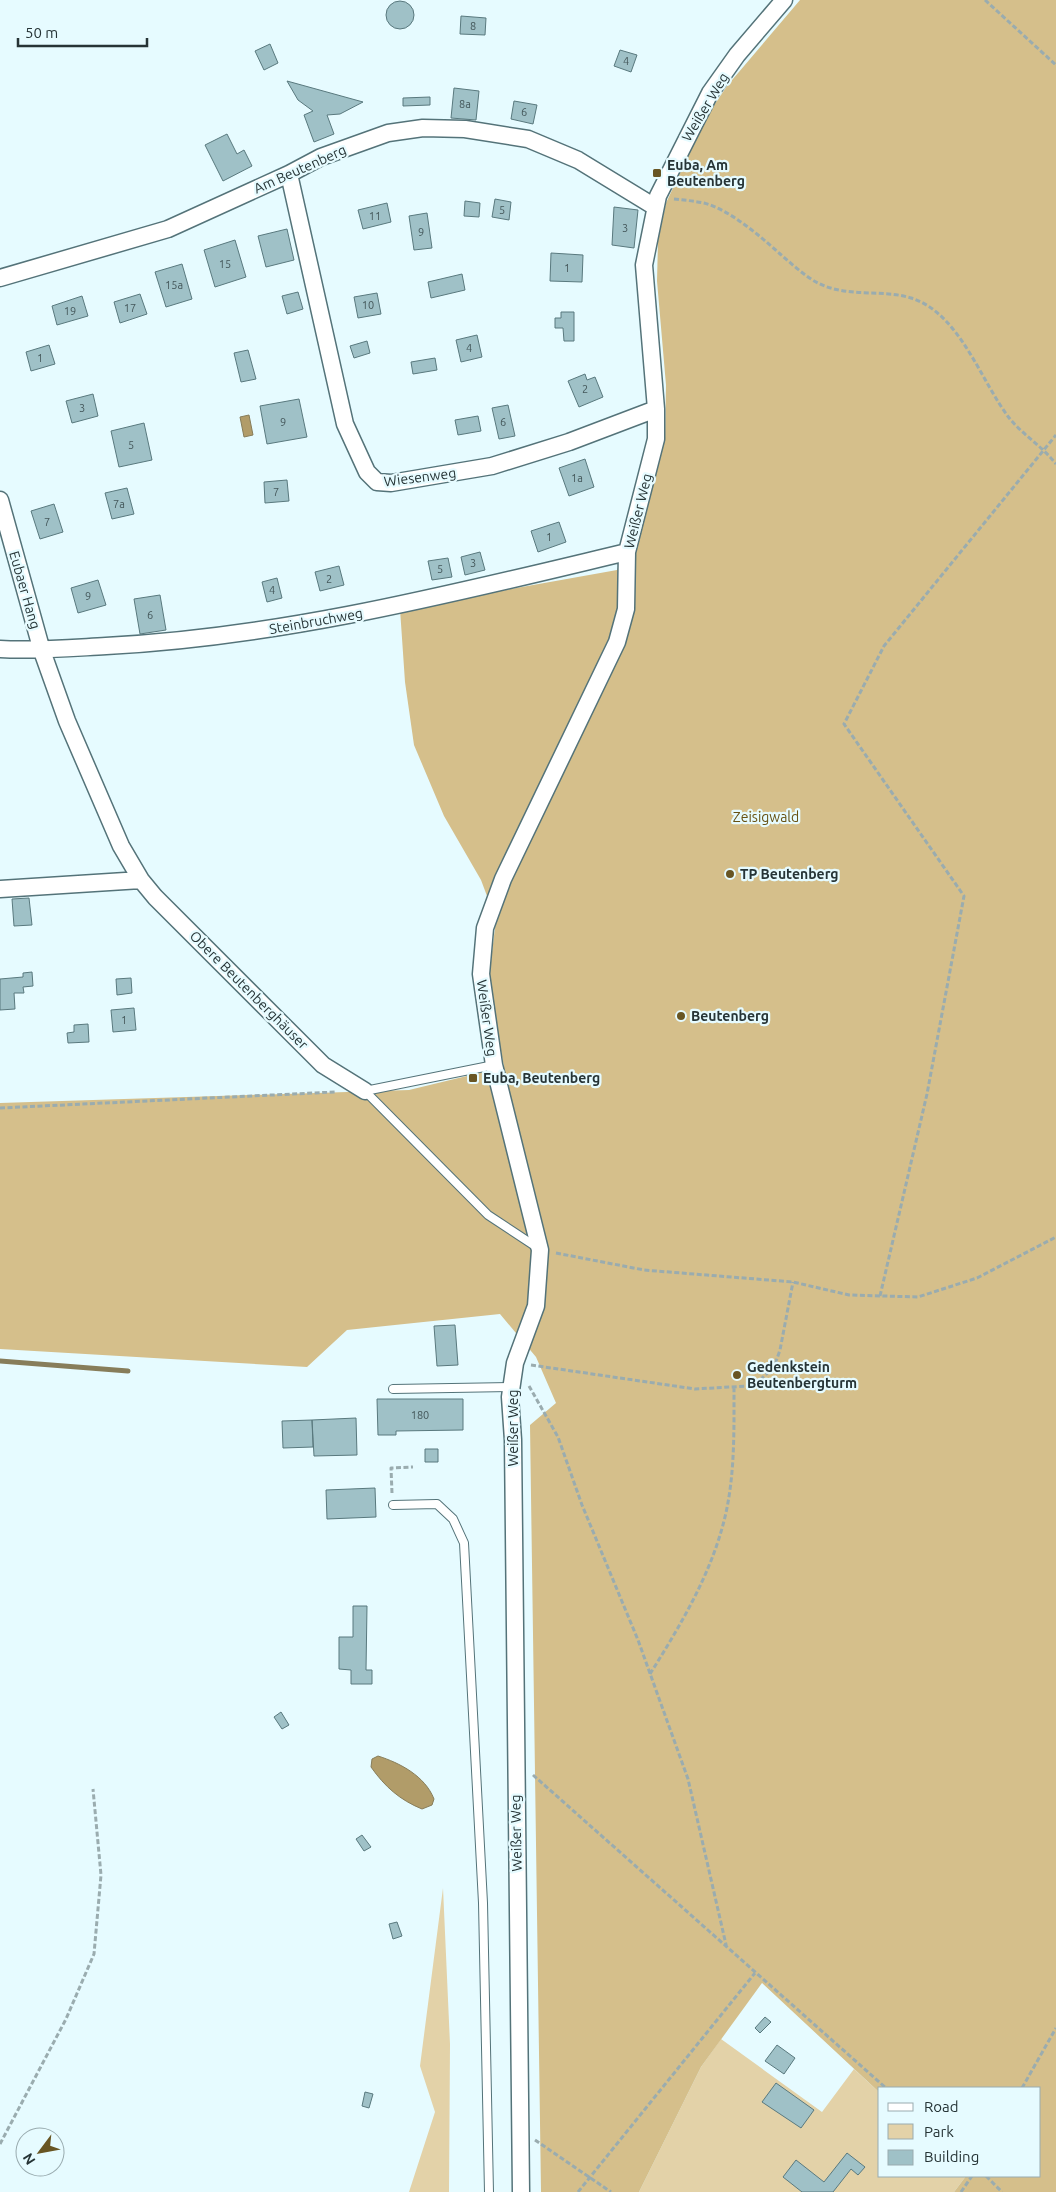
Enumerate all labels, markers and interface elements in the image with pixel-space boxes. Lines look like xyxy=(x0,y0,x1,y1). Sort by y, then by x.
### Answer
scale bar xyxy=(18,15,146,47)
house number: 8 xyxy=(470,20,476,32)
text: 50 m xyxy=(25,24,58,41)
house number: 4 xyxy=(623,55,629,67)
street label: Weißer Weg xyxy=(678,70,732,144)
house number: 8a xyxy=(459,98,471,110)
house number: 6 xyxy=(521,106,527,118)
street label: Am Beutenberg xyxy=(251,141,349,197)
place label: Euba, Am Beutenberg xyxy=(667,157,745,189)
marker: Euba, Am Beutenberg xyxy=(651,167,663,179)
house number: 5 xyxy=(499,204,505,216)
house number: 11 xyxy=(369,210,381,222)
house number: 3 xyxy=(622,222,628,234)
house number: 9 xyxy=(418,226,424,238)
house number: 15 xyxy=(219,258,231,270)
house number: 1 xyxy=(564,262,570,274)
house number: 15a xyxy=(165,279,183,291)
house number: 10 xyxy=(362,299,374,311)
house number: 17 xyxy=(124,302,136,314)
house number: 19 xyxy=(64,305,76,317)
house number: 4 xyxy=(466,342,472,354)
house number: 1 xyxy=(37,352,43,364)
house number: 2 xyxy=(582,383,588,395)
house number: 3 xyxy=(79,402,85,414)
house number: 9 xyxy=(280,416,286,428)
house number: 6 xyxy=(500,416,506,428)
house number: 5 xyxy=(128,439,134,451)
street label: Wiesenweg xyxy=(383,465,457,489)
house number: 1a xyxy=(571,472,583,484)
street label: Weißer Weg xyxy=(621,472,655,550)
house number: 7 xyxy=(273,486,279,498)
house number: 7a xyxy=(113,498,125,510)
house number: 7 xyxy=(44,516,50,528)
house number: 1 xyxy=(546,531,552,543)
street label: Eubaer Hang xyxy=(6,549,44,631)
house number: 3 xyxy=(470,557,476,569)
house number: 5 xyxy=(437,563,443,575)
house number: 2 xyxy=(326,573,332,585)
house number: 4 xyxy=(269,584,275,596)
house number: 9 xyxy=(85,590,91,602)
street label: Steinbruchweg xyxy=(268,605,364,637)
house number: 6 xyxy=(147,609,153,621)
park label: Zeisigwald xyxy=(733,809,799,825)
place label: TP Beutenberg xyxy=(740,866,839,882)
marker: TP Beutenberg xyxy=(724,868,736,880)
street label: Obere Beutenberghäuser xyxy=(187,928,312,1053)
street label: Weißer Weg xyxy=(474,979,500,1057)
place label: Beutenberg xyxy=(691,1008,769,1024)
marker: Beutenberg xyxy=(675,1010,687,1022)
house number: 1 xyxy=(121,1014,127,1026)
place label: Euba, Beutenberg xyxy=(483,1070,600,1086)
marker: Euba, Beutenberg xyxy=(467,1072,479,1084)
place label: Gedenkstein Beutenbergturm xyxy=(747,1359,857,1391)
marker: Gedenkstein Beutenbergturm xyxy=(731,1369,743,1381)
street label: Weißer Weg xyxy=(505,1389,521,1467)
house number: 180 xyxy=(411,1409,429,1421)
street label: Weißer Weg xyxy=(507,1794,525,1872)
legend xyxy=(878,2087,1041,2177)
text: Road xyxy=(924,2098,959,2115)
text: Park xyxy=(924,2123,954,2140)
north arrow xyxy=(15,2127,65,2177)
text: Building xyxy=(924,2148,979,2165)
text: N xyxy=(19,2150,39,2168)

